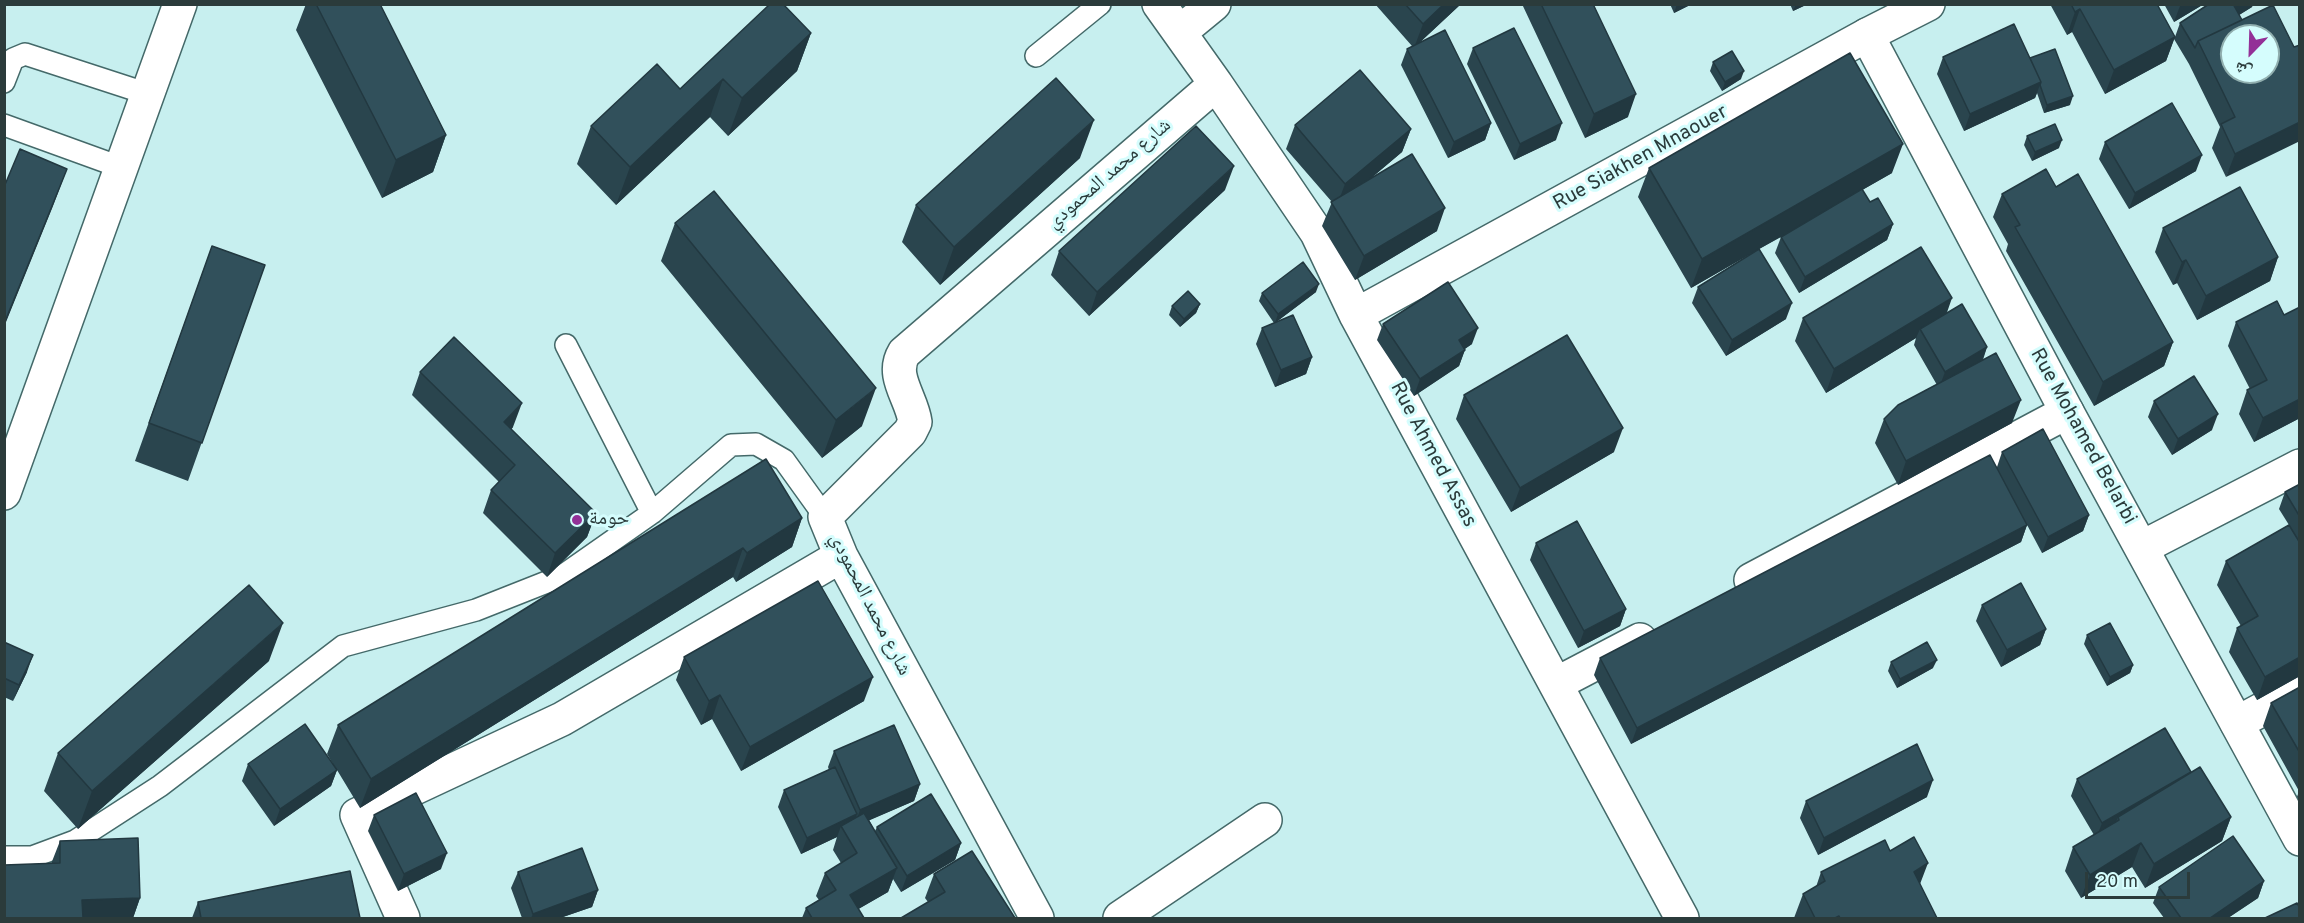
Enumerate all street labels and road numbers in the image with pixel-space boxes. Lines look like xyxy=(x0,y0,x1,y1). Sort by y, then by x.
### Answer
street label: Rue Siakhen Mnaouer xyxy=(1550,101,1732,217)
street label: شارع محمد المحمودي xyxy=(1043,115,1177,235)
street label: Rue Mohamed Belarbi xyxy=(2024,345,2140,529)
street label: Rue Ahmed Assas xyxy=(1384,378,1480,532)
street label: شارع محمد المحمودي xyxy=(823,530,915,680)

